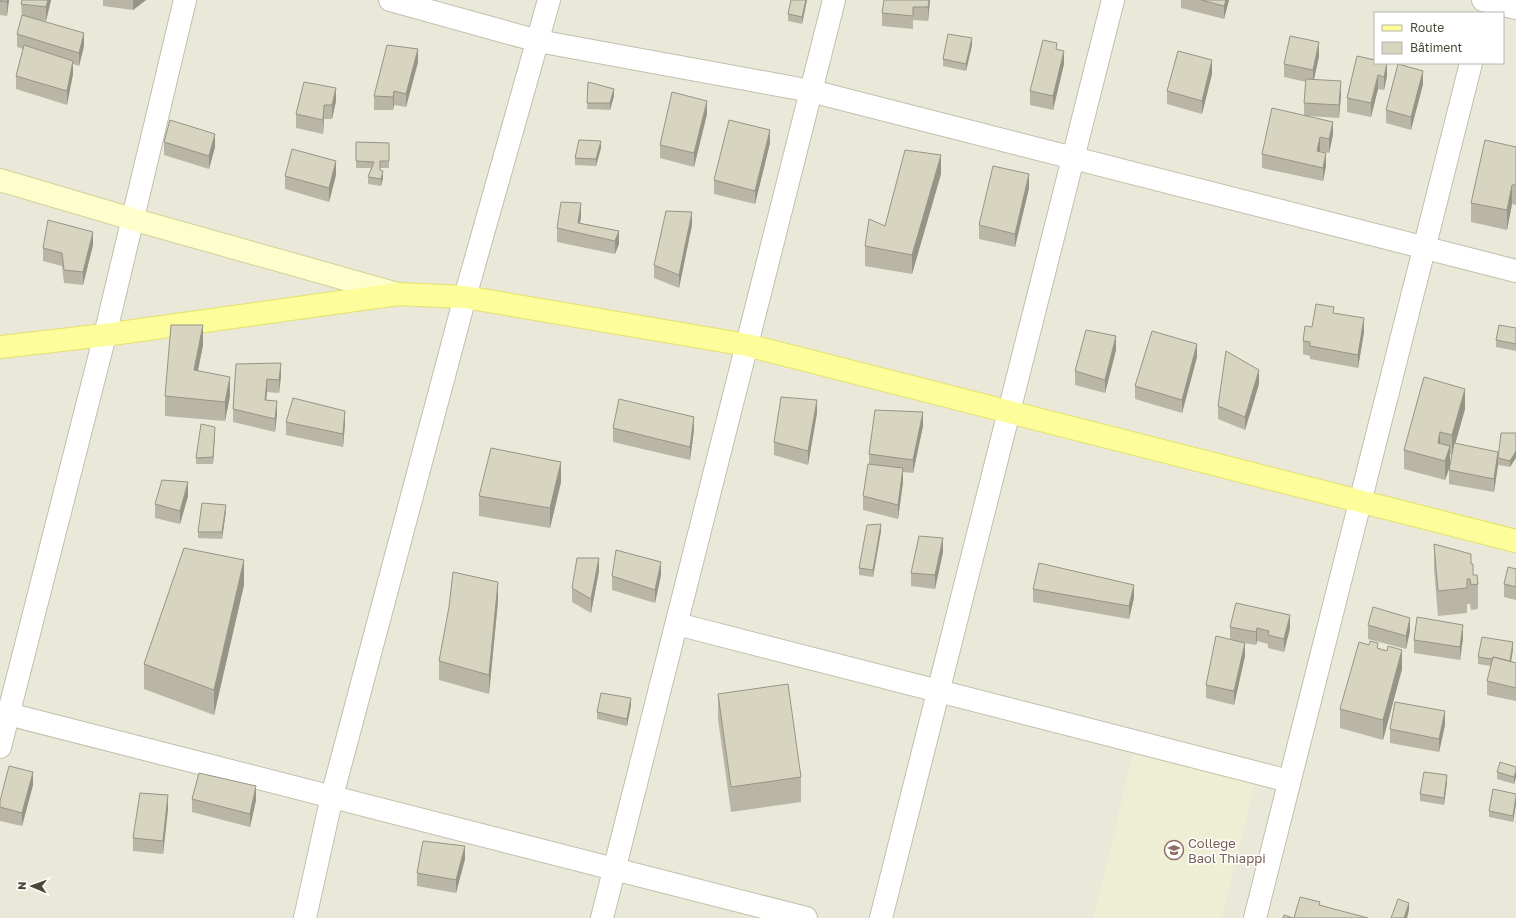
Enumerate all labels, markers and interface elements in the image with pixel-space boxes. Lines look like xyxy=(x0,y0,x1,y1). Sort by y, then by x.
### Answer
legend xyxy=(1374,12,1504,64)
text: Route xyxy=(1410,20,1444,35)
text: Bâtiment xyxy=(1410,40,1463,55)
place label: College Baol Thiappi xyxy=(1188,835,1266,866)
school or university icon: College Baol Thiappi xyxy=(1163,839,1185,861)
north arrow xyxy=(12,866,52,906)
text: N xyxy=(15,881,28,890)

